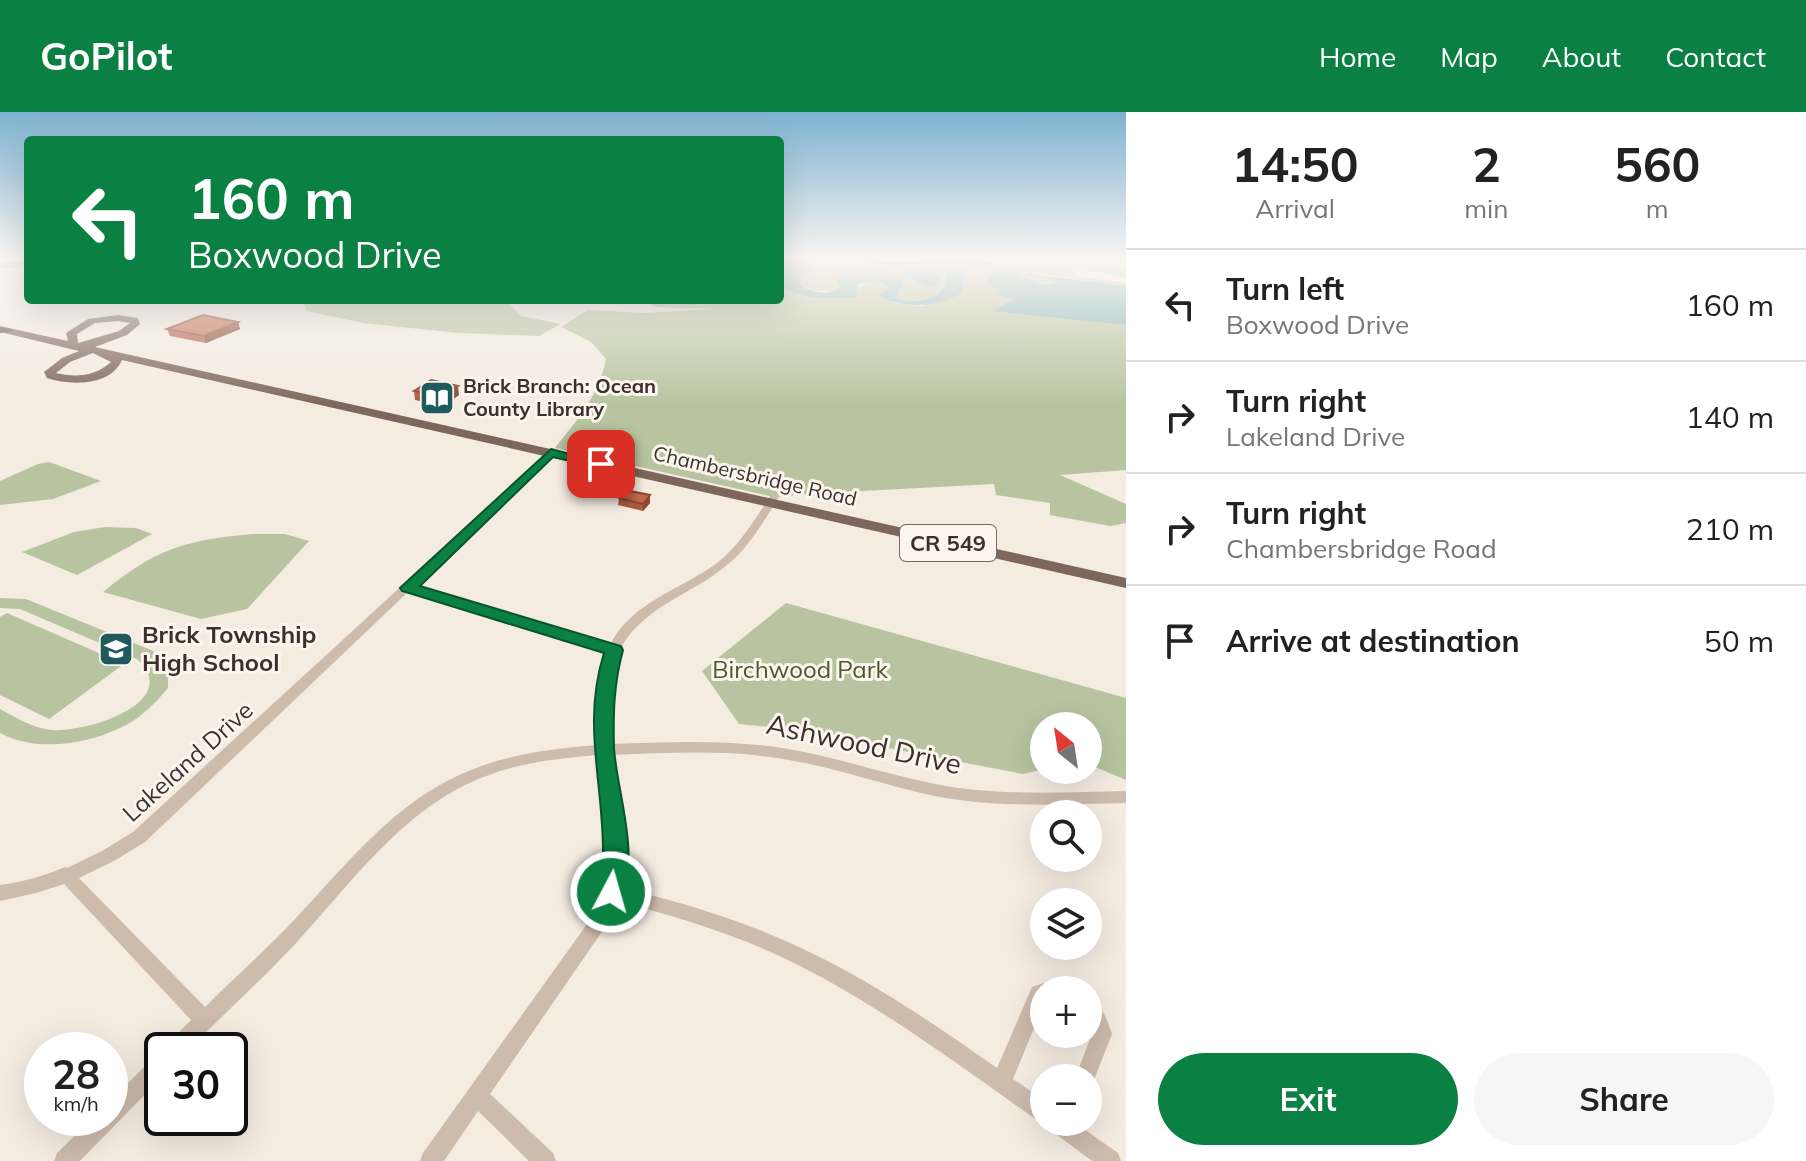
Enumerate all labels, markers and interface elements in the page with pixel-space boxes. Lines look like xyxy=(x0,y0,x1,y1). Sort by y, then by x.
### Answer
text: GoPilot xyxy=(40,32,172,80)
text: Home xyxy=(1319,39,1396,74)
text: Map xyxy=(1440,39,1498,74)
text: About xyxy=(1542,39,1621,74)
text: Contact xyxy=(1665,39,1766,74)
text: 14:50 xyxy=(1232,134,1359,194)
text: 2 xyxy=(1472,134,1501,194)
text: 560 xyxy=(1614,134,1700,194)
text: 160 m xyxy=(188,163,355,233)
icon: left xyxy=(56,168,160,272)
text: Arrival xyxy=(1255,192,1335,225)
text: min xyxy=(1464,192,1508,225)
text: m xyxy=(1646,192,1669,225)
text: Boxwood Drive xyxy=(188,232,442,277)
text: Turn left xyxy=(1226,270,1344,308)
icon: left xyxy=(1158,283,1202,327)
text: 160 m xyxy=(1686,286,1774,324)
text: Boxwood Drive xyxy=(1226,308,1409,341)
place label: Brick Branch: Ocean County Library xyxy=(463,373,656,421)
library icon: Brick Branch: Ocean County Library xyxy=(418,379,456,417)
text: Turn right xyxy=(1226,382,1366,420)
icon: right xyxy=(1158,395,1202,439)
text: 140 m xyxy=(1686,398,1774,436)
text: Lakeland Drive xyxy=(1226,420,1405,453)
pin xyxy=(567,430,635,498)
street label: Chambersbridge Road xyxy=(651,440,859,511)
icon: arrive xyxy=(579,442,623,486)
text: Turn right xyxy=(1226,494,1366,532)
icon: right xyxy=(1158,507,1202,551)
text: 210 m xyxy=(1686,510,1774,548)
road number: CR 549 xyxy=(900,525,996,561)
text: Chambersbridge Road xyxy=(1226,532,1497,565)
place label: Brick Township High School xyxy=(142,619,316,677)
icon: arrive xyxy=(1158,619,1202,663)
text: Arrive at destination xyxy=(1226,622,1520,660)
text: 50 m xyxy=(1704,622,1774,660)
school or university icon: Brick Township High School xyxy=(97,630,135,668)
park label: Birchwood Park xyxy=(712,654,888,684)
street label: Lakeland Drive xyxy=(116,695,259,828)
street label: Ashwood Drive xyxy=(763,706,965,781)
north arrow xyxy=(1030,712,1102,784)
map controls xyxy=(1030,712,1102,1136)
button: search xyxy=(1030,800,1102,872)
position arrow xyxy=(569,850,653,934)
button: layers xyxy=(1030,888,1102,960)
button: + xyxy=(1030,976,1102,1048)
speed limit sign: 30 xyxy=(144,1032,248,1136)
text: 28 xyxy=(52,1049,100,1099)
button: Exit xyxy=(1158,1053,1458,1145)
button: Share xyxy=(1474,1053,1774,1145)
button: − xyxy=(1030,1064,1102,1136)
text: km/h xyxy=(53,1091,99,1116)

